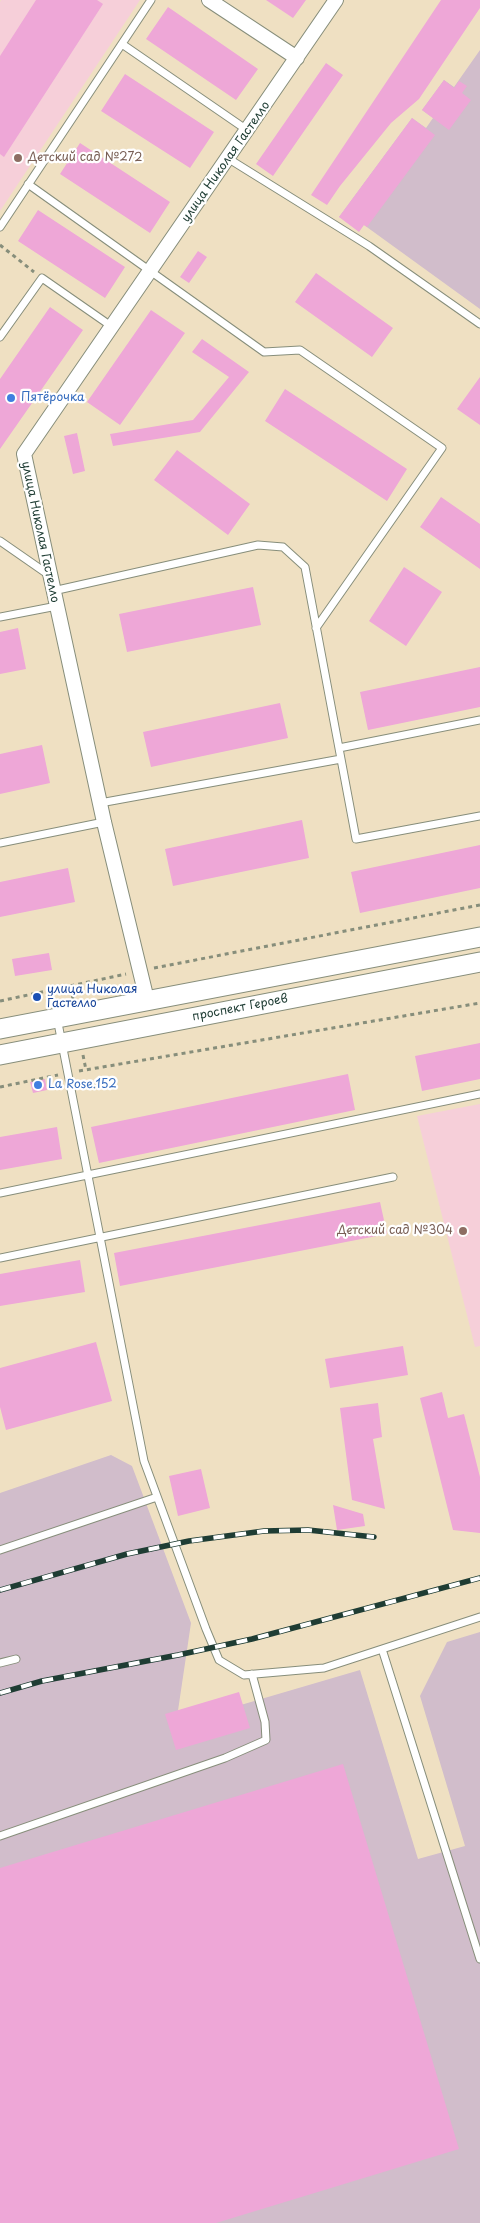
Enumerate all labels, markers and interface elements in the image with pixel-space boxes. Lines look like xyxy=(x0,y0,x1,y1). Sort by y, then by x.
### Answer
street label: улица Николая Гастелло xyxy=(179,99,273,225)
place label: Детский сад №272 xyxy=(28,151,142,165)
marker: Детский сад №272 xyxy=(12,152,24,164)
place label: Пятёрочка xyxy=(21,391,84,405)
marker: Пятёрочка xyxy=(5,392,17,404)
street label: улица Николая Гастелло xyxy=(18,460,62,604)
place label: улица Николая Гастелло xyxy=(47,983,137,1011)
marker: улица Николая Гастелло xyxy=(31,991,43,1003)
street label: проспект Героев xyxy=(191,992,289,1024)
place label: La Rose.152 xyxy=(48,1078,117,1092)
marker: La Rose.152 xyxy=(32,1079,44,1091)
place label: Детский сад №304 xyxy=(337,1224,453,1238)
marker: Детский сад №304 xyxy=(457,1225,469,1237)

